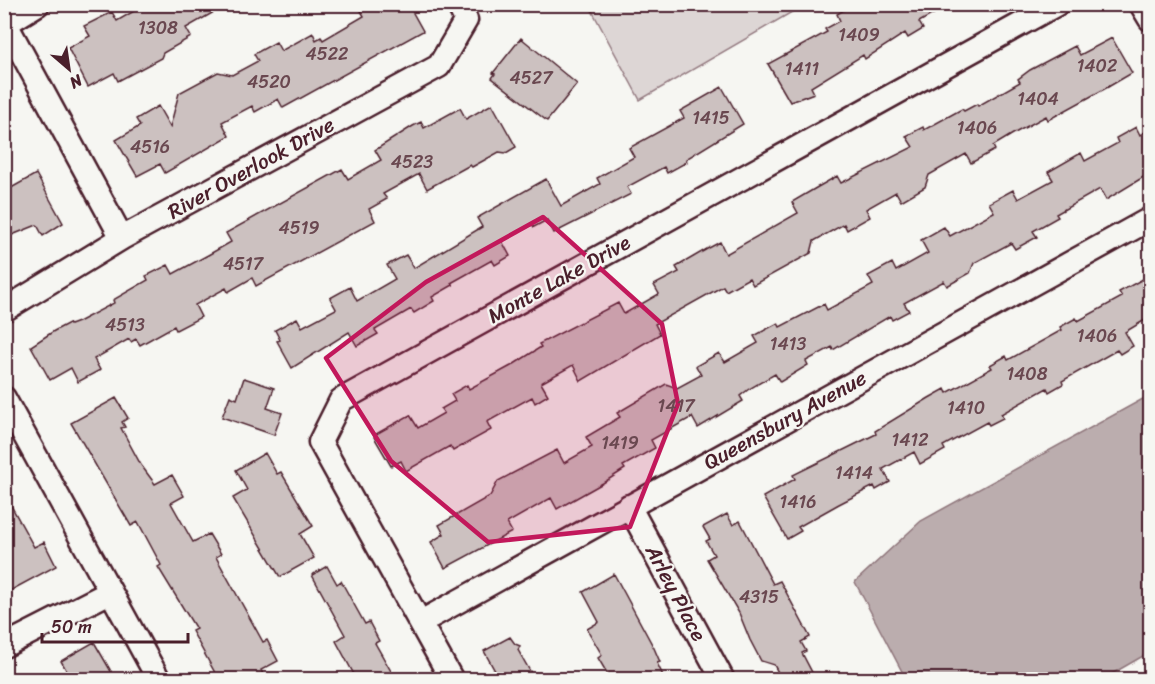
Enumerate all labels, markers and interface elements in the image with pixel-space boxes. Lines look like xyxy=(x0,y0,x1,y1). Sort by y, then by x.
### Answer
house number: 1308 xyxy=(138,12,178,44)
house number: 1409 xyxy=(838,19,880,51)
house number: 4522 xyxy=(305,38,349,70)
north arrow xyxy=(39,39,99,99)
house number: 1402 xyxy=(1077,50,1117,82)
house number: 1411 xyxy=(785,53,819,85)
house number: 4527 xyxy=(510,62,554,94)
text: N xyxy=(63,66,89,97)
house number: 4520 xyxy=(247,66,291,98)
house number: 1404 xyxy=(1017,83,1059,115)
house number: 1415 xyxy=(692,102,730,134)
street label: River Overlook Drive xyxy=(160,106,342,230)
house number: 1406 xyxy=(957,112,997,144)
house number: 4516 xyxy=(130,131,170,163)
house number: 4523 xyxy=(391,146,433,178)
house number: 4519 xyxy=(278,212,320,244)
street label: Monte Lake Drive xyxy=(480,224,638,334)
house number: 4517 xyxy=(223,248,265,280)
house number: 4513 xyxy=(105,309,145,341)
house number: 1406 xyxy=(1077,320,1117,352)
house number: 1413 xyxy=(770,328,806,360)
house number: 1408 xyxy=(1006,358,1048,390)
street label: Queensbury Avenue xyxy=(696,359,874,481)
house number: 1417 xyxy=(658,390,696,422)
house number: 1410 xyxy=(947,392,985,424)
house number: 1412 xyxy=(891,424,929,456)
house number: 1419 xyxy=(601,427,639,459)
house number: 1414 xyxy=(835,457,873,489)
house number: 1416 xyxy=(780,486,816,518)
street label: Arley Place xyxy=(634,537,717,648)
house number: 4315 xyxy=(739,581,779,613)
scale bar xyxy=(42,606,188,644)
text: 50 m xyxy=(51,611,92,643)

